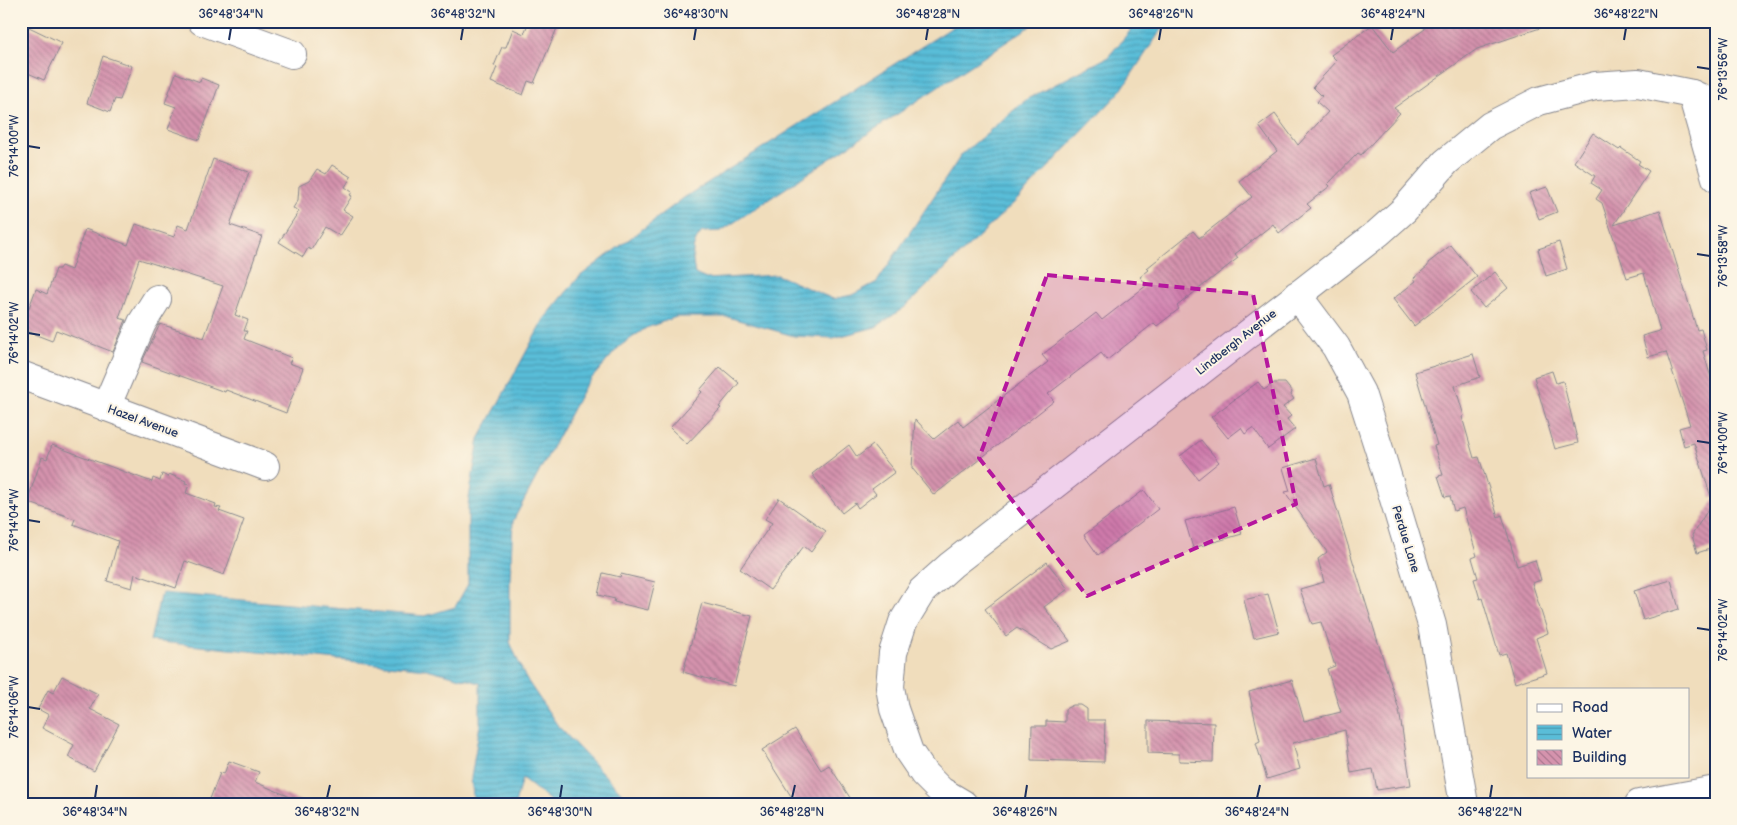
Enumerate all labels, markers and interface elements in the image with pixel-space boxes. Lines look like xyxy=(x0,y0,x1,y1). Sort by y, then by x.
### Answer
text: 36°48'34"N xyxy=(198,7,264,22)
text: 36°48'32"N xyxy=(431,7,495,22)
text: 36°48'30"N xyxy=(664,7,728,22)
text: 36°48'28"N xyxy=(896,7,960,22)
text: 36°48'26"N xyxy=(1129,7,1193,22)
text: 36°48'24"N xyxy=(1361,7,1425,22)
text: 36°48'22"N xyxy=(1594,7,1658,22)
text: 76°13'56"W xyxy=(1716,38,1731,100)
text: 76°14'00"W xyxy=(7,115,22,177)
text: 76°13'58"W xyxy=(1716,225,1731,287)
text: 76°14'02"W xyxy=(7,302,22,364)
street label: Lindbergh Avenue xyxy=(1193,306,1280,379)
street label: Hazel Avenue xyxy=(105,402,180,441)
text: 76°14'00"W xyxy=(1716,412,1731,474)
text: 76°14'04"W xyxy=(7,488,22,551)
street label: Perdue Lane xyxy=(1388,504,1423,575)
text: 76°14'02"W xyxy=(1716,599,1731,661)
text: 76°14'06"W xyxy=(7,675,22,738)
legend xyxy=(1527,688,1690,778)
text: Road xyxy=(1572,698,1608,717)
text: Water xyxy=(1572,724,1612,743)
text: Building xyxy=(1572,748,1627,767)
text: 36°48'34"N xyxy=(62,805,128,820)
text: 36°48'32"N xyxy=(295,805,359,820)
text: 36°48'30"N xyxy=(528,805,592,820)
text: 36°48'28"N xyxy=(760,805,824,820)
text: 36°48'26"N xyxy=(993,805,1057,820)
text: 36°48'24"N xyxy=(1225,805,1289,820)
text: 36°48'22"N xyxy=(1458,805,1522,820)

